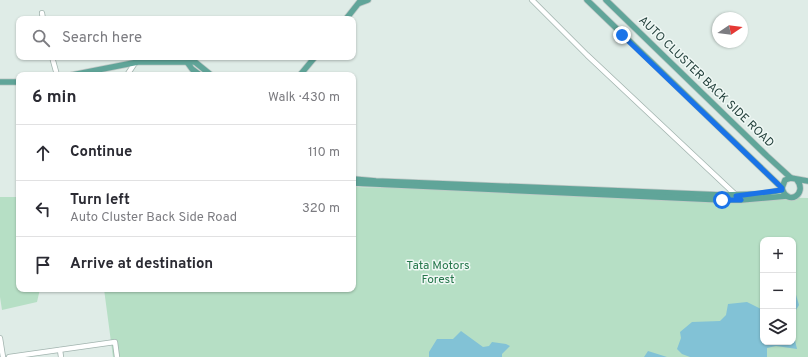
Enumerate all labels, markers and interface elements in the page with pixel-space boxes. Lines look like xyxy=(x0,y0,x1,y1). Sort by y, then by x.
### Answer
north arrow xyxy=(712,12,748,48)
street label: AUTO CLUSTER BACK SIDE ROAD xyxy=(635,13,777,151)
search box xyxy=(16,16,356,60)
route end xyxy=(613,26,631,44)
icon: search xyxy=(30,27,52,49)
text: Search here xyxy=(62,29,142,48)
text: 6 min xyxy=(32,87,76,109)
text: Walk · 430 m xyxy=(268,90,340,106)
icon: ahead xyxy=(32,142,54,164)
text: Continue xyxy=(70,143,132,162)
text: 110 m xyxy=(308,145,340,161)
text: Turn left xyxy=(70,191,130,210)
route start xyxy=(713,191,731,209)
icon: left xyxy=(32,198,54,220)
text: 320 m xyxy=(302,201,340,217)
text: Auto Cluster Back Side Road xyxy=(70,210,237,226)
map controls xyxy=(760,237,796,345)
button: + xyxy=(760,237,796,273)
icon: arrive xyxy=(32,254,54,276)
text: Arrive at destination xyxy=(70,255,213,274)
park label: Tata Motors Forest xyxy=(406,258,470,288)
button: − xyxy=(760,273,796,309)
button: layers xyxy=(760,309,796,345)

